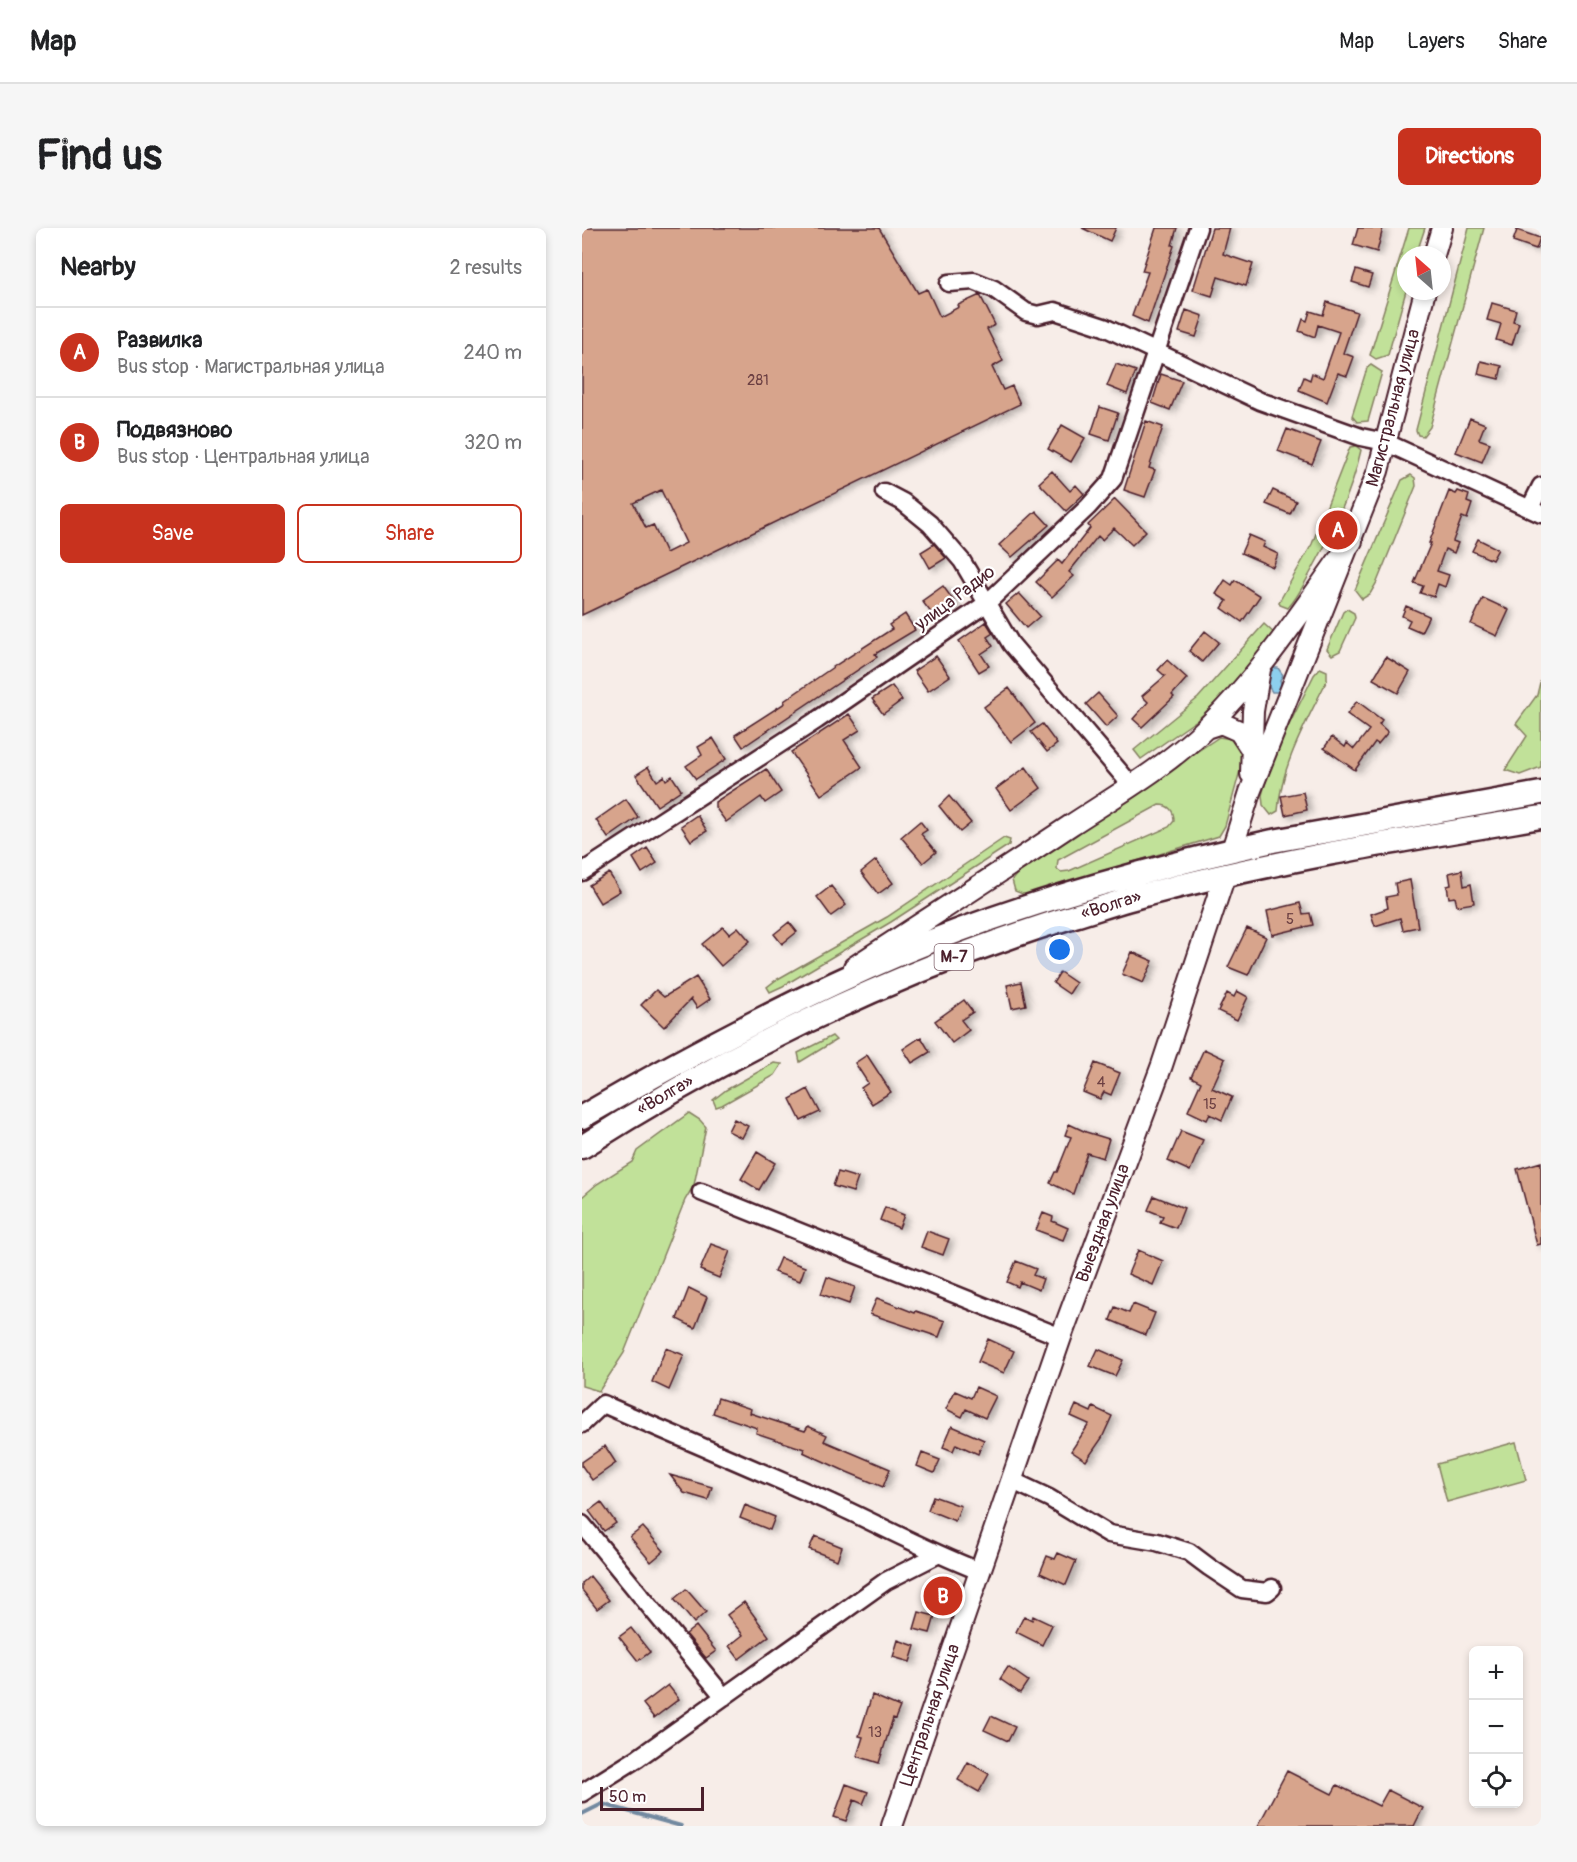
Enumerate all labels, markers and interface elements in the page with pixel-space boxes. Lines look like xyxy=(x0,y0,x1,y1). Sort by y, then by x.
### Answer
text: Map xyxy=(30,24,76,59)
text: Map xyxy=(1339,28,1374,55)
text: Layers xyxy=(1407,28,1465,55)
text: Share xyxy=(1498,28,1547,55)
button: Directions xyxy=(1398,128,1541,185)
text: Find us xyxy=(36,130,162,182)
north arrow xyxy=(1397,246,1451,300)
text: Nearby xyxy=(60,251,136,283)
text: 2 results xyxy=(450,255,522,280)
text: Развилка xyxy=(117,326,203,354)
street label: Магистральная улица xyxy=(1361,327,1425,489)
text: A xyxy=(73,340,86,365)
text: 240 m xyxy=(463,340,522,365)
text: Bus stop · Магистральная улица xyxy=(117,354,385,379)
house number: 281 xyxy=(747,371,769,390)
text: Подвязново xyxy=(117,416,232,444)
text: B xyxy=(74,430,85,455)
text: 320 m xyxy=(464,430,522,455)
text: Bus stop · Центральная улица xyxy=(117,444,370,469)
button: Save xyxy=(60,504,285,563)
button: Share xyxy=(297,504,522,563)
pin: A xyxy=(1318,508,1358,552)
street label: улица Радио xyxy=(910,560,1000,636)
street label: «Волга» xyxy=(1078,885,1144,925)
house number: 5 xyxy=(1286,910,1294,929)
your location xyxy=(1045,935,1074,964)
road number: М-7 xyxy=(934,944,974,970)
street label: «Волга» xyxy=(632,1070,698,1120)
house number: 4 xyxy=(1097,1073,1106,1092)
house number: 15 xyxy=(1203,1095,1217,1114)
street label: Выездная улица xyxy=(1071,1160,1135,1286)
pin: B xyxy=(924,1574,962,1618)
street label: Центральная улица xyxy=(895,1641,965,1789)
map controls xyxy=(1469,1646,1523,1808)
button: + xyxy=(1469,1646,1523,1700)
button: − xyxy=(1469,1700,1523,1754)
house number: 13 xyxy=(868,1723,882,1742)
button: locate xyxy=(1469,1754,1523,1808)
scale bar xyxy=(600,1784,704,1812)
text: 50 m xyxy=(609,1787,646,1807)

